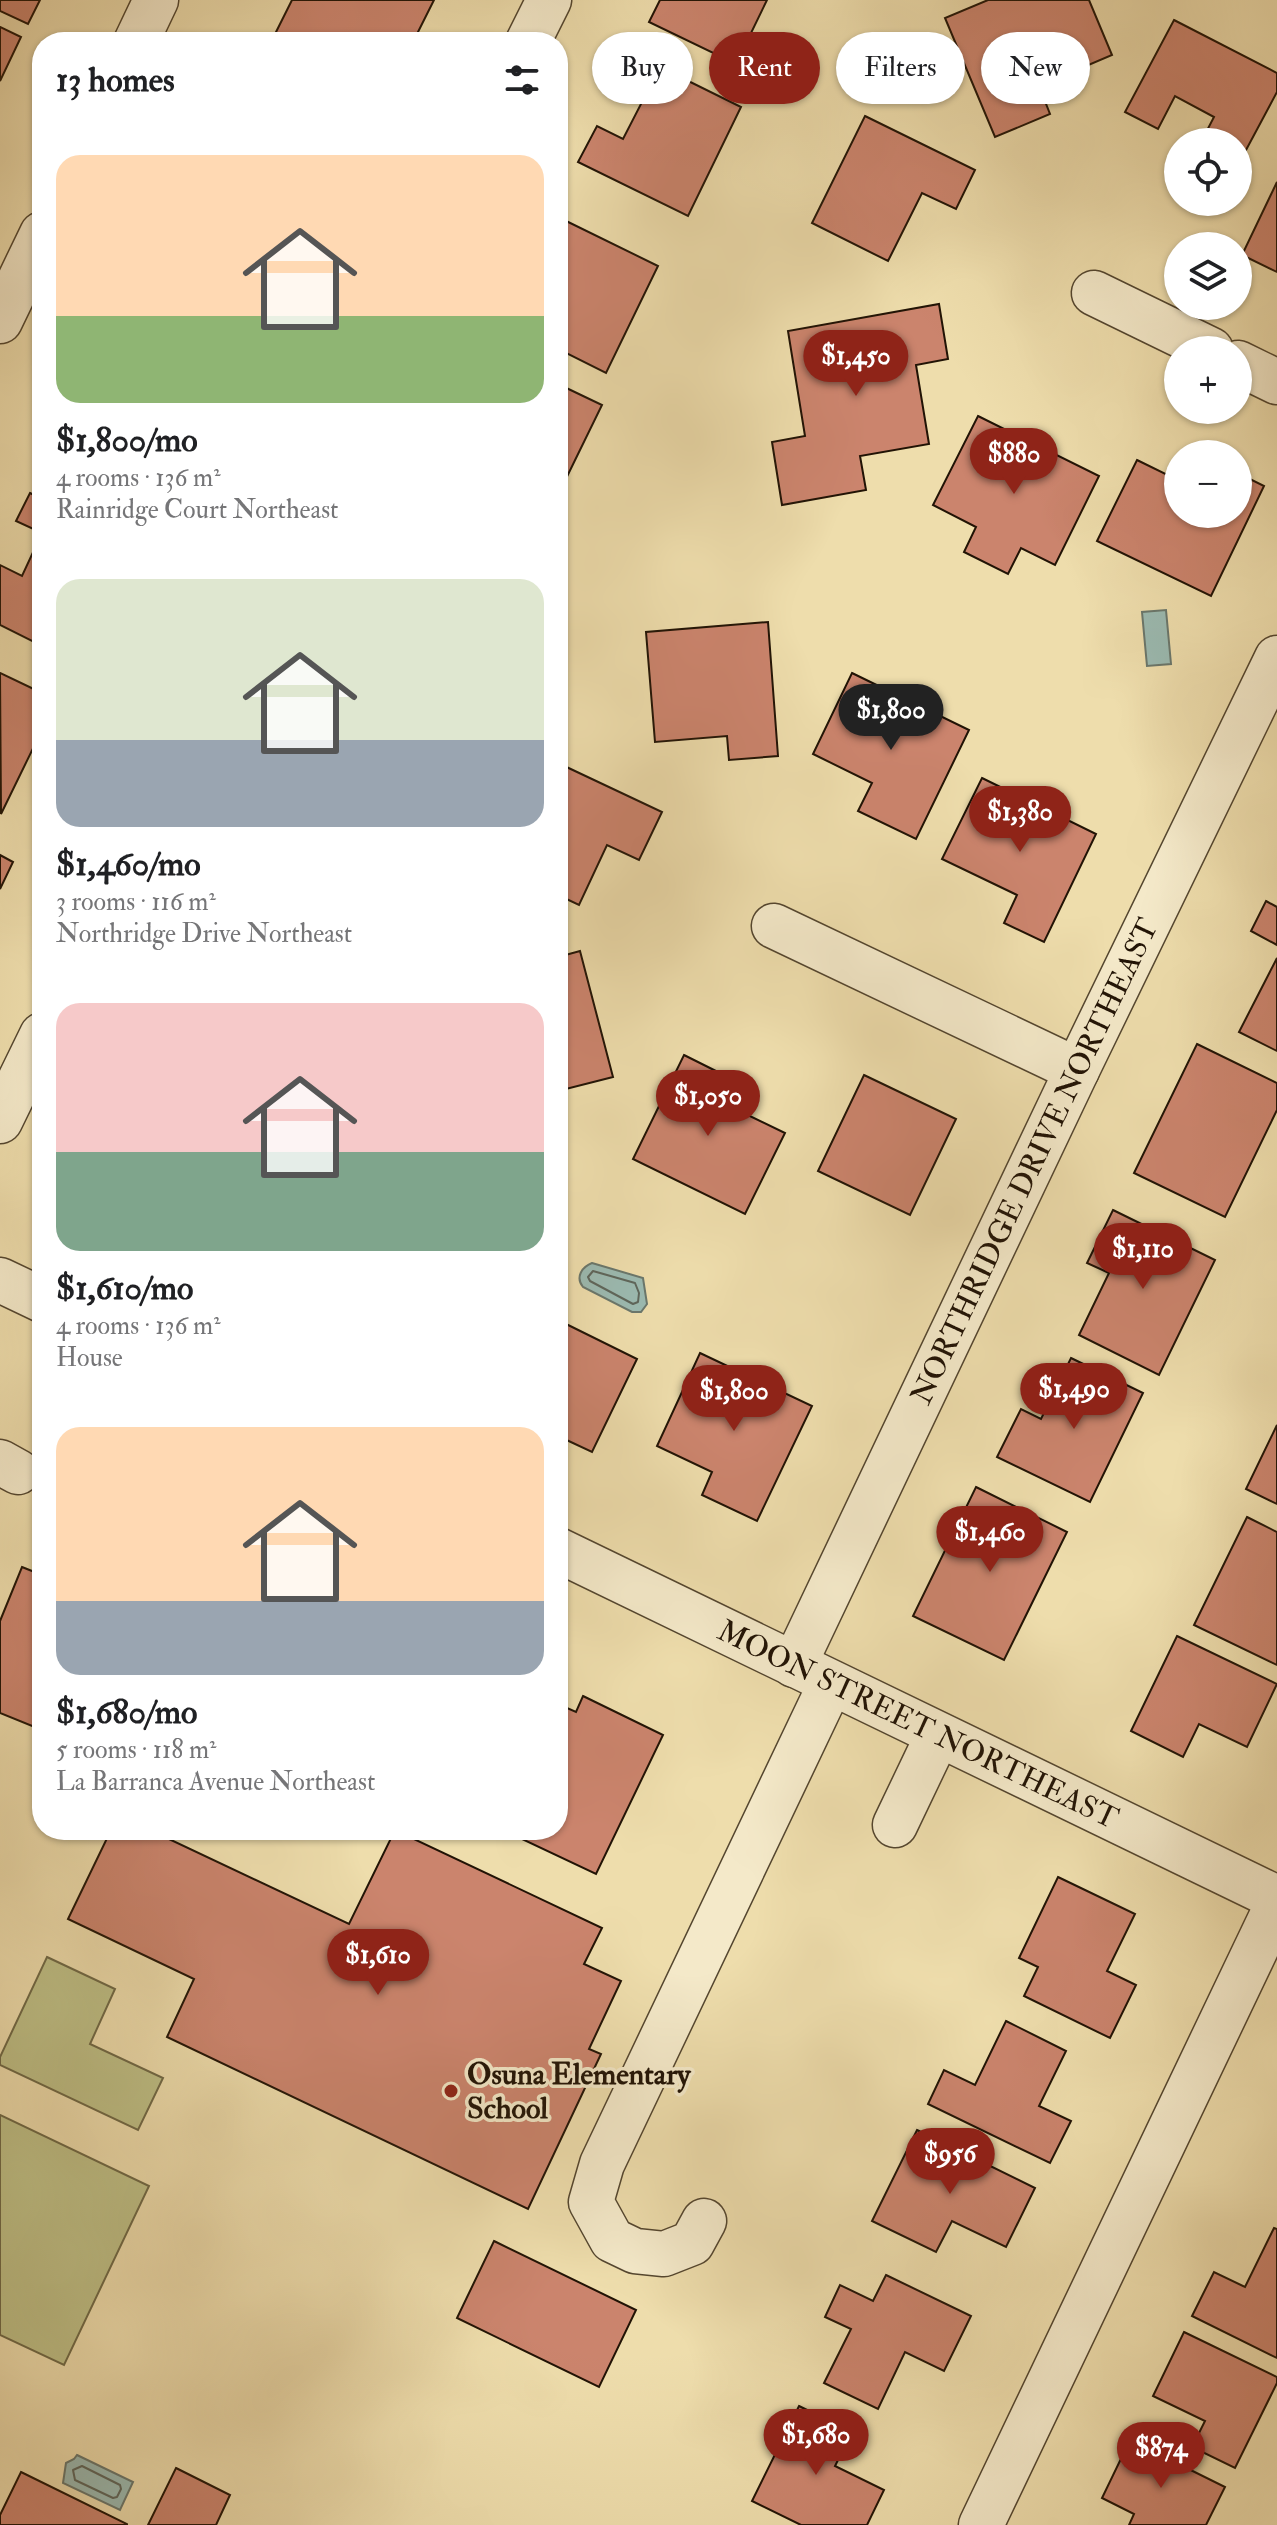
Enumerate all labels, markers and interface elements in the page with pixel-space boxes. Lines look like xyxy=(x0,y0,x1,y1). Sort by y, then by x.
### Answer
chip: Buy xyxy=(592,32,693,104)
chip: Rent xyxy=(709,32,820,104)
chip: Filters xyxy=(836,32,965,104)
chip: New xyxy=(981,32,1090,104)
icon: filters xyxy=(500,58,544,102)
text: 13 homes xyxy=(56,59,175,102)
map controls xyxy=(1164,128,1252,528)
button: locate xyxy=(1164,128,1252,216)
icon: home xyxy=(228,207,372,351)
button: layers xyxy=(1164,232,1252,320)
pin: $1,450 xyxy=(791,330,921,398)
button: + xyxy=(1164,336,1252,424)
text: $1,450 xyxy=(821,340,891,372)
text: $1,800/mo xyxy=(56,419,198,462)
pin: $880 xyxy=(967,428,1061,496)
text: $880 xyxy=(988,438,1040,470)
button: − xyxy=(1164,440,1252,528)
text: 4 rooms · 136 m² xyxy=(56,462,221,494)
text: Rainridge Court Northeast xyxy=(56,494,338,526)
icon: home xyxy=(228,631,372,775)
pin: $1,800 xyxy=(826,684,956,752)
text: $1,800 xyxy=(856,694,926,726)
pin: $1,380 xyxy=(955,786,1085,854)
text: $1,380 xyxy=(987,796,1053,828)
text: $1,460/mo xyxy=(56,843,201,886)
text: 3 rooms · 116 m² xyxy=(56,886,216,918)
street label: NORTHRIDGE DRIVE NORTHEAST xyxy=(902,912,1166,1410)
text: Northridge Drive Northeast xyxy=(56,918,352,950)
icon: home xyxy=(228,1055,372,1199)
pin: $1,050 xyxy=(643,1070,773,1138)
text: $1,050 xyxy=(674,1080,742,1112)
pin: $1,110 xyxy=(1078,1223,1208,1291)
text: $1,110 xyxy=(1112,1233,1174,1265)
text: $1,610/mo xyxy=(56,1267,193,1310)
text: 4 rooms · 136 m² xyxy=(56,1310,221,1342)
text: House xyxy=(56,1342,123,1374)
pin: $1,490 xyxy=(1009,1363,1139,1431)
pin: $1,800 xyxy=(669,1365,799,1433)
text: $1,490 xyxy=(1038,1373,1110,1405)
text: $1,800 xyxy=(699,1375,769,1407)
icon: home xyxy=(228,1479,372,1623)
pin: $1,460 xyxy=(925,1506,1055,1574)
text: $1,460 xyxy=(954,1516,1026,1548)
street label: MOON STREET NORTHEAST xyxy=(712,1612,1124,1837)
text: $1,680/mo xyxy=(56,1691,197,1734)
text: 5 rooms · 118 m² xyxy=(56,1734,216,1766)
text: La Barranca Avenue Northeast xyxy=(56,1766,375,1798)
pin: $1,610 xyxy=(313,1929,443,1997)
text: $1,610 xyxy=(345,1939,411,1971)
place label: Osuna Elementary School xyxy=(467,2056,692,2127)
marker: Osuna Elementary School xyxy=(442,2082,460,2100)
pin: $956 xyxy=(903,2128,997,2196)
text: $956 xyxy=(924,2138,976,2170)
pin: $1,680 xyxy=(751,2409,881,2477)
text: $1,680 xyxy=(782,2419,850,2451)
pin: $874 xyxy=(1114,2422,1208,2490)
text: $874 xyxy=(1135,2432,1187,2464)

